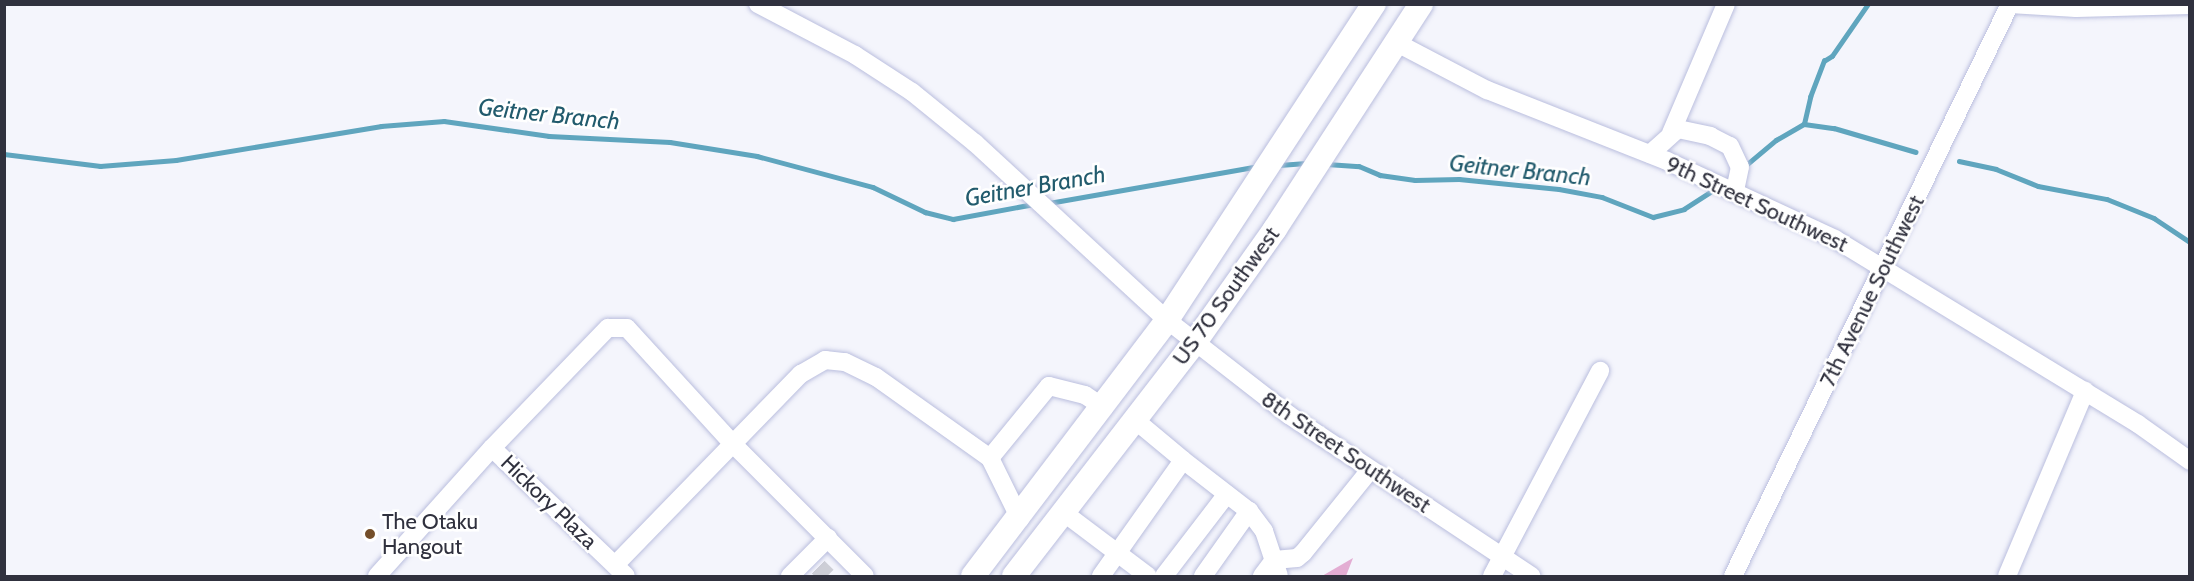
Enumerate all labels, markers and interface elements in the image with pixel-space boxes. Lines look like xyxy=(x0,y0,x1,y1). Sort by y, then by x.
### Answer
water label: Geitner Branch xyxy=(477,92,621,136)
water label: Geitner Branch xyxy=(1448,148,1592,192)
street label: 9th Street Southwest xyxy=(1662,150,1852,258)
water label: Geitner Branch xyxy=(963,159,1107,213)
street label: 7th Avenue Southwest xyxy=(1814,191,1930,391)
street label: US 70 Southwest xyxy=(1167,222,1285,370)
street label: 8th Street Southwest xyxy=(1256,386,1436,518)
street label: Hickory Plaza xyxy=(495,450,603,554)
place label: The Otaku Hangout xyxy=(382,508,478,560)
marker: The Otaku Hangout xyxy=(363,527,377,541)

